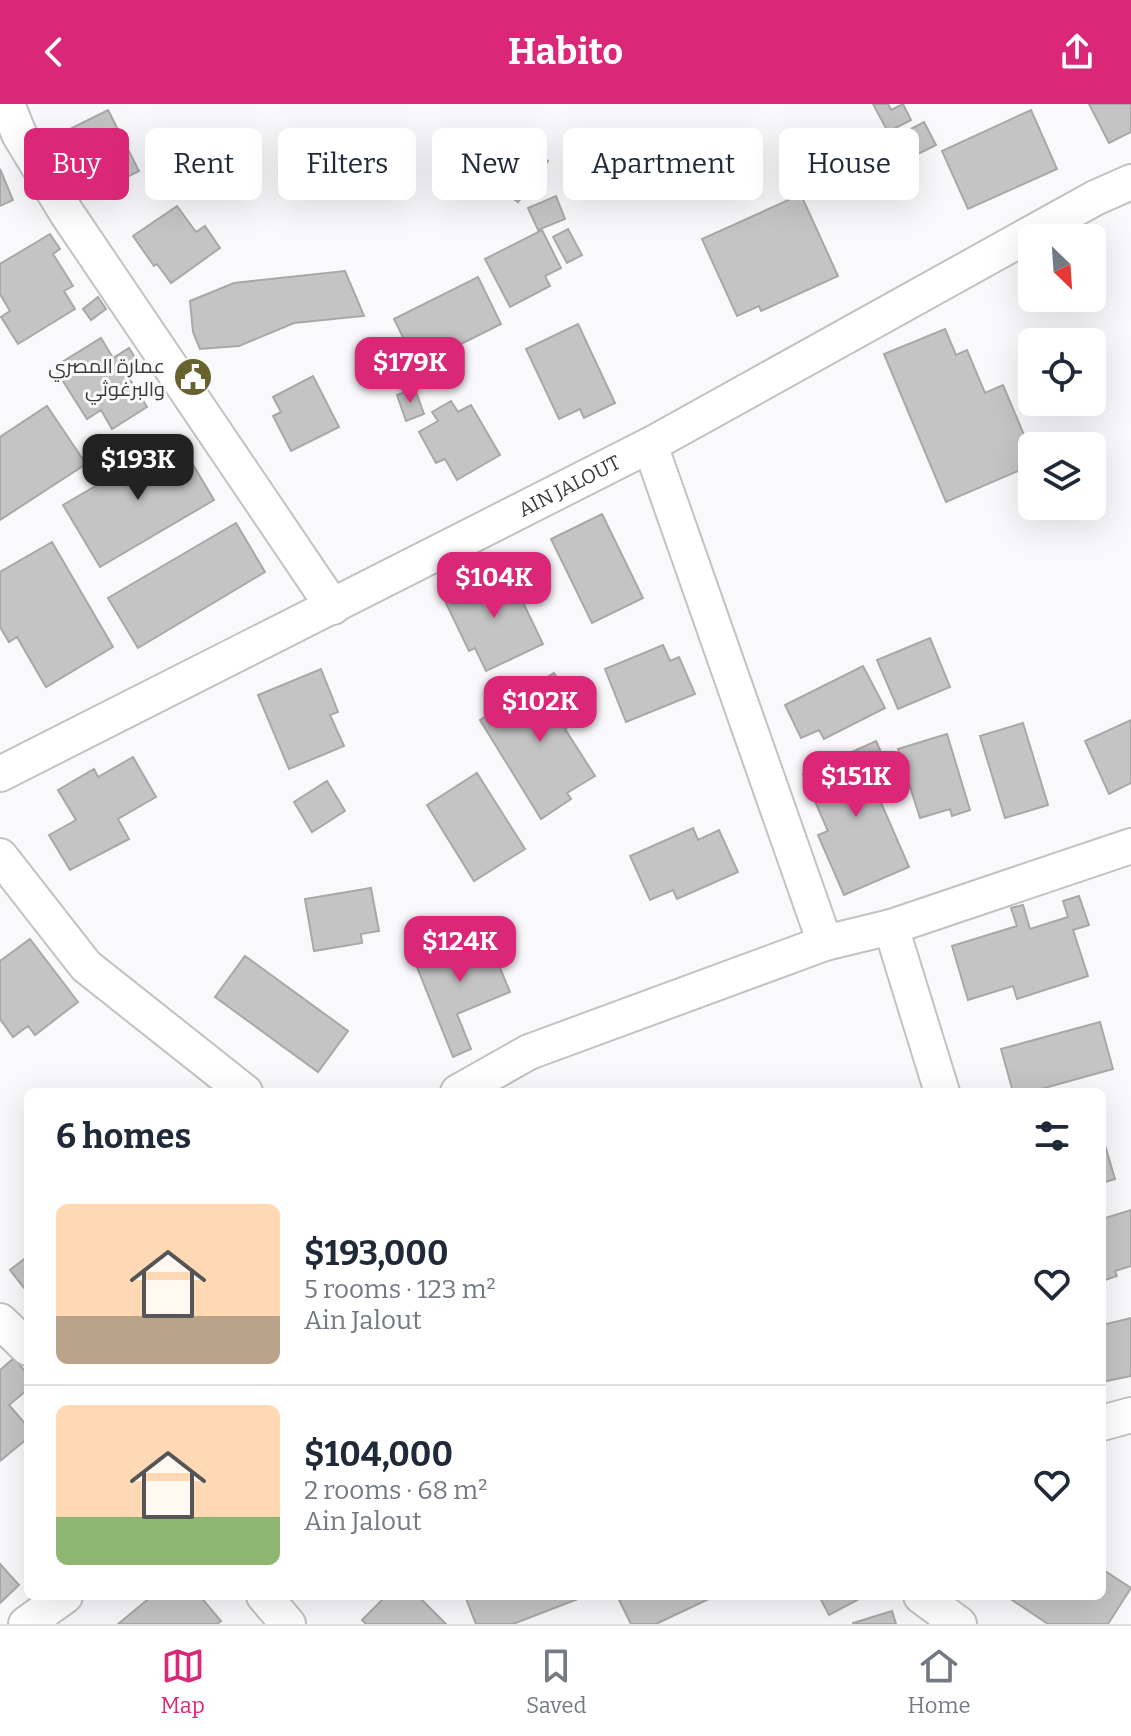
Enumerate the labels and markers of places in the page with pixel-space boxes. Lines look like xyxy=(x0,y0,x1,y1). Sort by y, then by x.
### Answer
pin: $179K xyxy=(354,337,466,405)
place label: عمارة المصري والبرغوثي xyxy=(48,354,165,405)
public building icon: عمارة المصري والبرغوثي xyxy=(172,356,214,398)
pin: $193K xyxy=(82,434,194,502)
pin: $104K xyxy=(438,552,550,620)
pin: $102K xyxy=(484,676,596,744)
pin: $151K xyxy=(800,751,912,819)
pin: $124K xyxy=(404,916,516,984)

